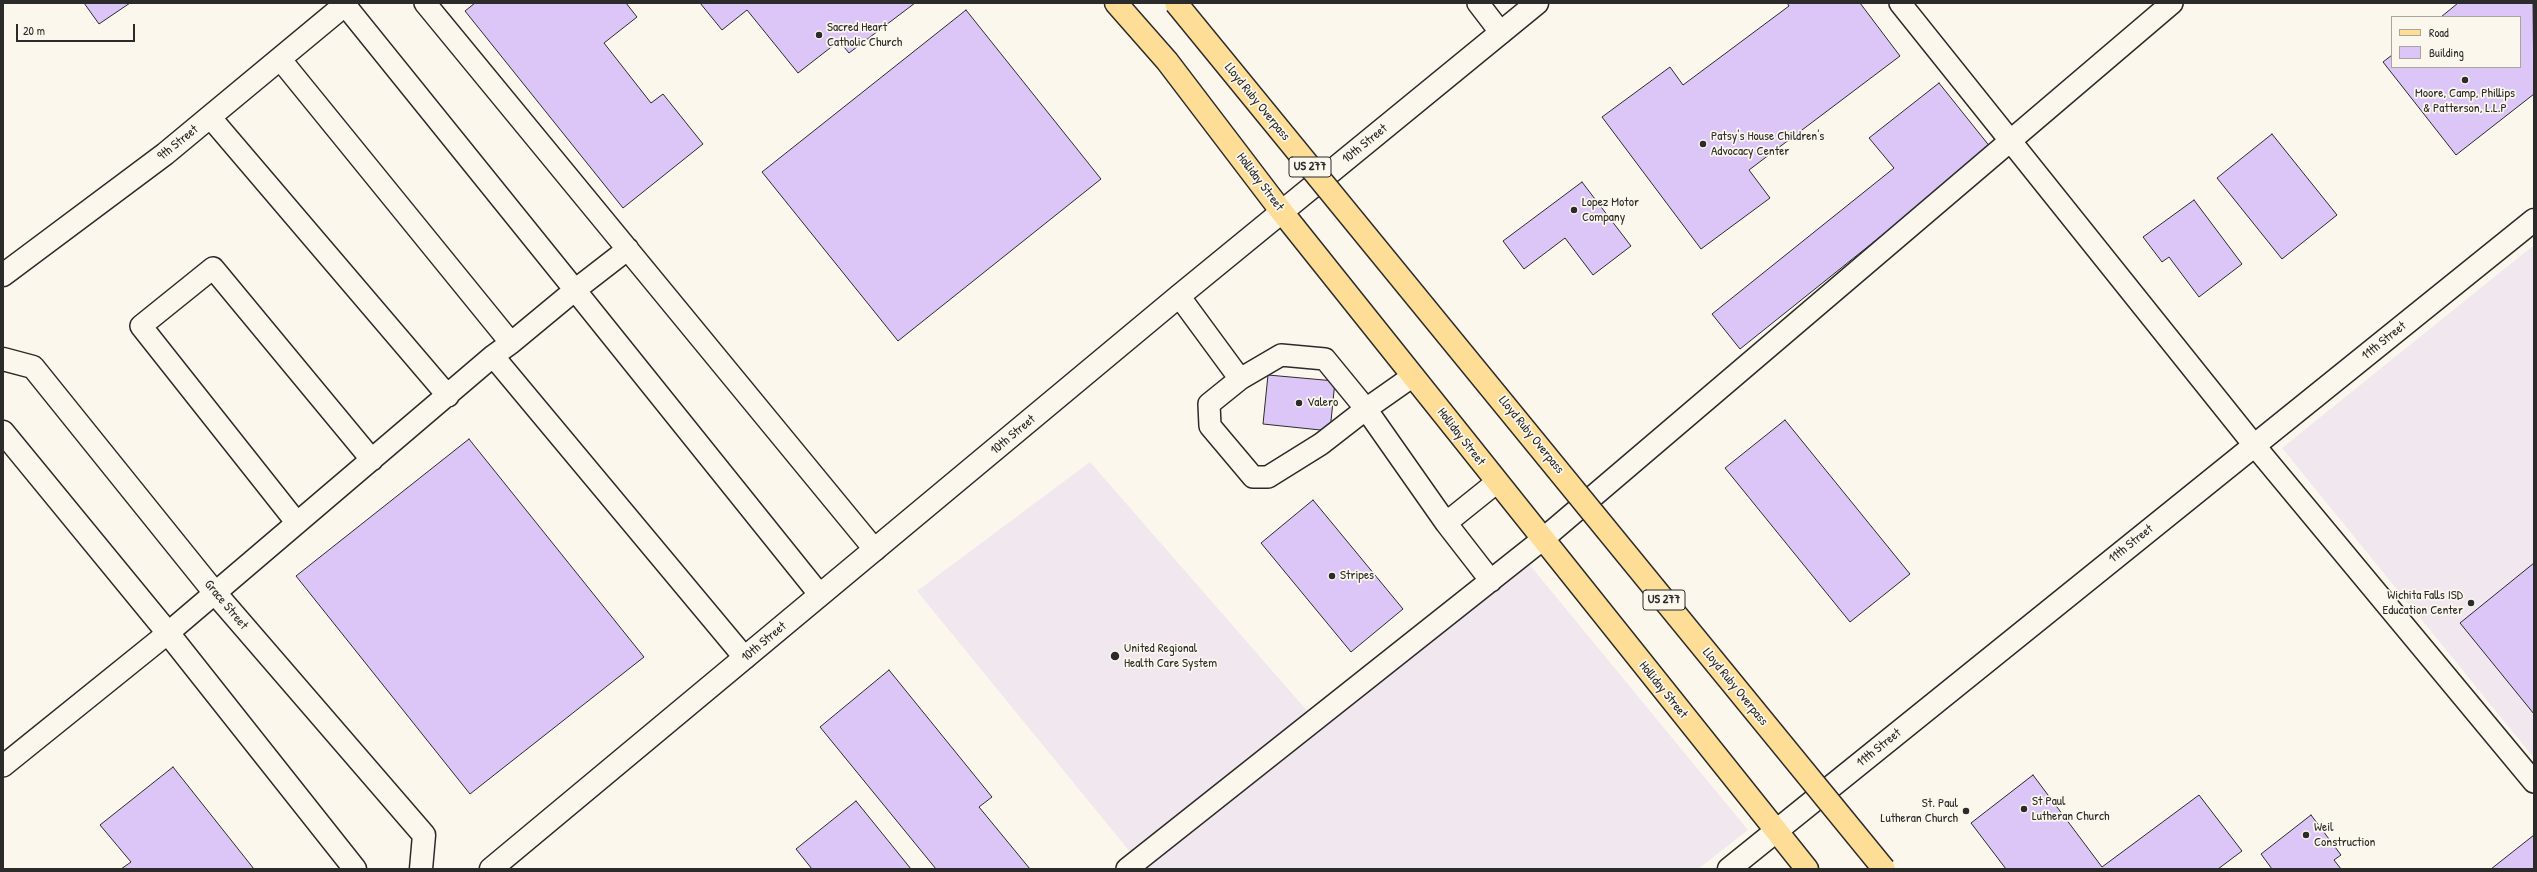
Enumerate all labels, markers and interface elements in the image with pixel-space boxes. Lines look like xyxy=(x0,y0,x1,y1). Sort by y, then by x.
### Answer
scale bar xyxy=(18,16,137,42)
legend xyxy=(2391,16,2521,68)
place label: Sacred Heart Catholic Church xyxy=(827,20,902,51)
text: 20 m xyxy=(23,22,45,39)
text: Road xyxy=(2429,24,2449,41)
marker: Sacred Heart Catholic Church xyxy=(814,30,824,40)
text: Building xyxy=(2429,44,2464,61)
street label: Lloyd Ruby Overpass xyxy=(1221,60,1293,144)
marker: Moore, Camp, Phillips & Patterson, L.L.P xyxy=(2460,75,2470,85)
place label: Moore, Camp, Phillips & Patterson, L.L.P xyxy=(2415,86,2515,117)
street label: 10th Street xyxy=(1339,121,1391,167)
street label: 9th Street xyxy=(154,122,202,164)
place label: Patsy's House Children's Advocacy Center xyxy=(1711,129,1824,160)
marker: Patsy's House Children's Advocacy Center xyxy=(1698,139,1708,149)
street label: Holliday Street xyxy=(1233,150,1287,214)
road number: US 277 xyxy=(1289,157,1331,177)
place label: Lopez Motor Company xyxy=(1582,195,1639,226)
marker: Lopez Motor Company xyxy=(1569,205,1579,215)
street label: 11th Street xyxy=(2359,318,2409,364)
street label: Lloyd Ruby Overpass xyxy=(1495,393,1567,477)
place label: Valero xyxy=(1307,395,1338,411)
marker: Valero xyxy=(1294,398,1304,408)
street label: Holliday Street xyxy=(1434,405,1488,469)
street label: 10th Street xyxy=(987,412,1039,458)
street label: 11th Street xyxy=(2106,521,2156,567)
place label: Stripes xyxy=(1340,568,1374,584)
marker: Stripes xyxy=(1327,571,1337,581)
street label: Grace Street xyxy=(201,577,251,633)
place label: Wichita Falls ISD Education Center xyxy=(2383,588,2463,619)
road number: US 277 xyxy=(1643,590,1685,610)
marker: Wichita Falls ISD Education Center xyxy=(2466,598,2476,608)
street label: 10th Street xyxy=(738,619,790,665)
place label: United Regional Health Care System xyxy=(1124,641,1217,672)
street label: Lloyd Ruby Overpass xyxy=(1699,645,1771,729)
marker: United Regional Health Care System xyxy=(1109,650,1121,662)
street label: Holliday Street xyxy=(1635,658,1691,722)
street label: 11th Street xyxy=(1854,725,1904,771)
place label: St Paul Lutheran Church xyxy=(2032,794,2109,825)
place label: St. Paul Lutheran Church xyxy=(1881,796,1958,827)
marker: St Paul Lutheran Church xyxy=(2019,804,2029,814)
marker: St. Paul Lutheran Church xyxy=(1961,806,1971,816)
place label: Weil Construction xyxy=(2314,820,2375,851)
marker: Weil Construction xyxy=(2301,830,2311,840)

